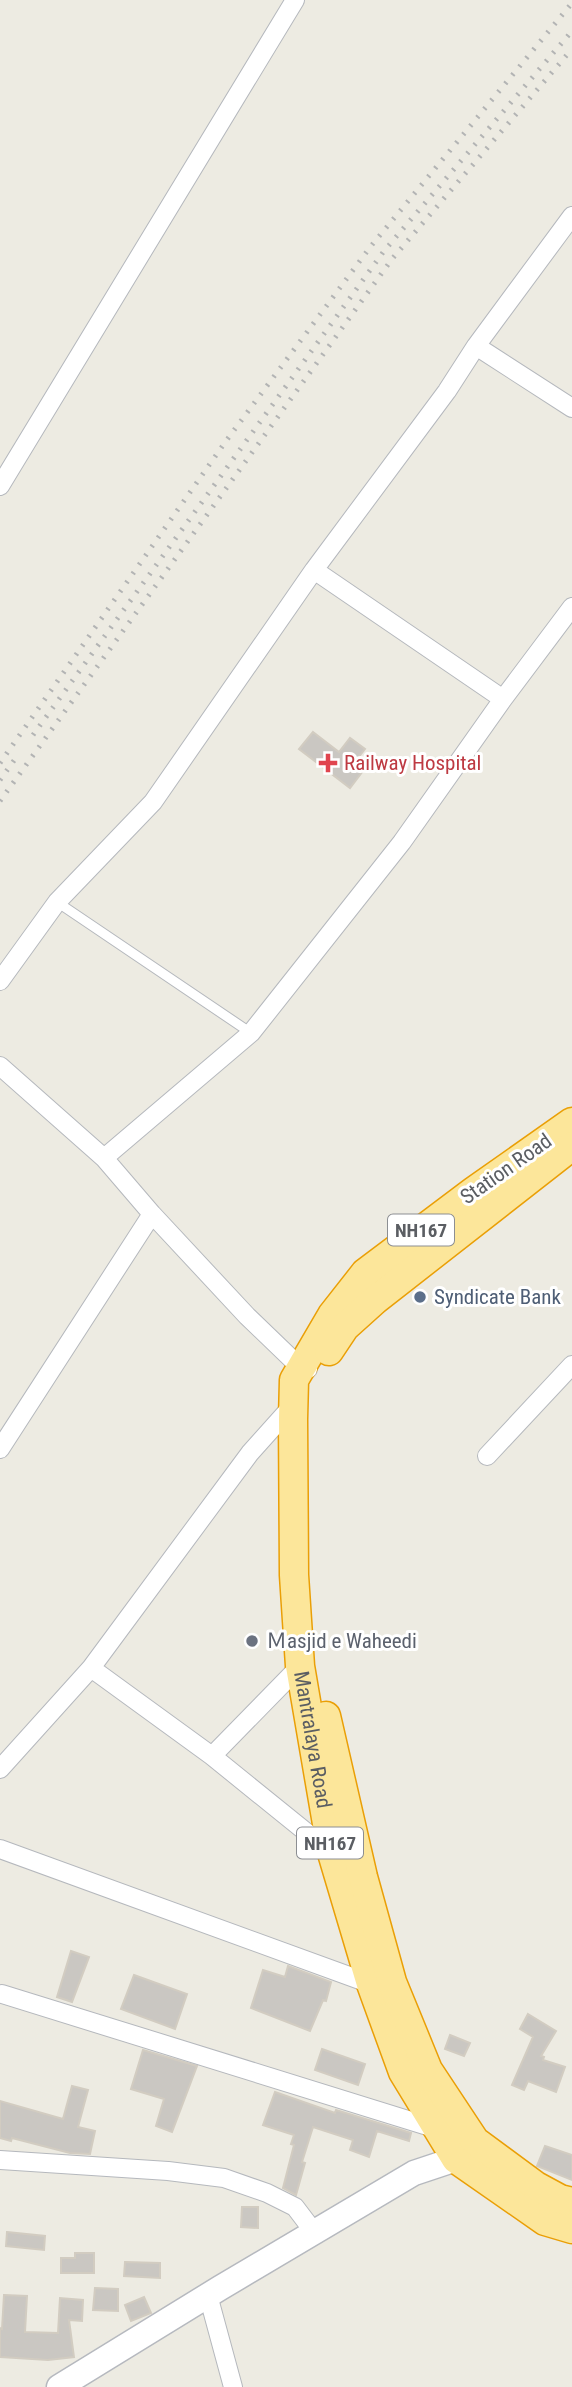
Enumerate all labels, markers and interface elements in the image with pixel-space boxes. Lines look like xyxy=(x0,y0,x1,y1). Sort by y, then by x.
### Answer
place label: Railway Hospital xyxy=(344,751,481,775)
marker: Railway Hospital xyxy=(318,753,338,773)
street label: Station Road xyxy=(456,1129,556,1209)
road number: NH167 xyxy=(388,1214,454,1246)
place label: Syndicate Bank xyxy=(434,1285,561,1309)
marker: Syndicate Bank xyxy=(412,1289,428,1305)
place label: Ｍasjid e Waheedi xyxy=(266,1629,417,1653)
marker: Ｍasjid e Waheedi xyxy=(244,1633,260,1649)
street label: Mantralaya Road xyxy=(289,1669,336,1810)
road number: NH167 xyxy=(297,1828,363,1858)

